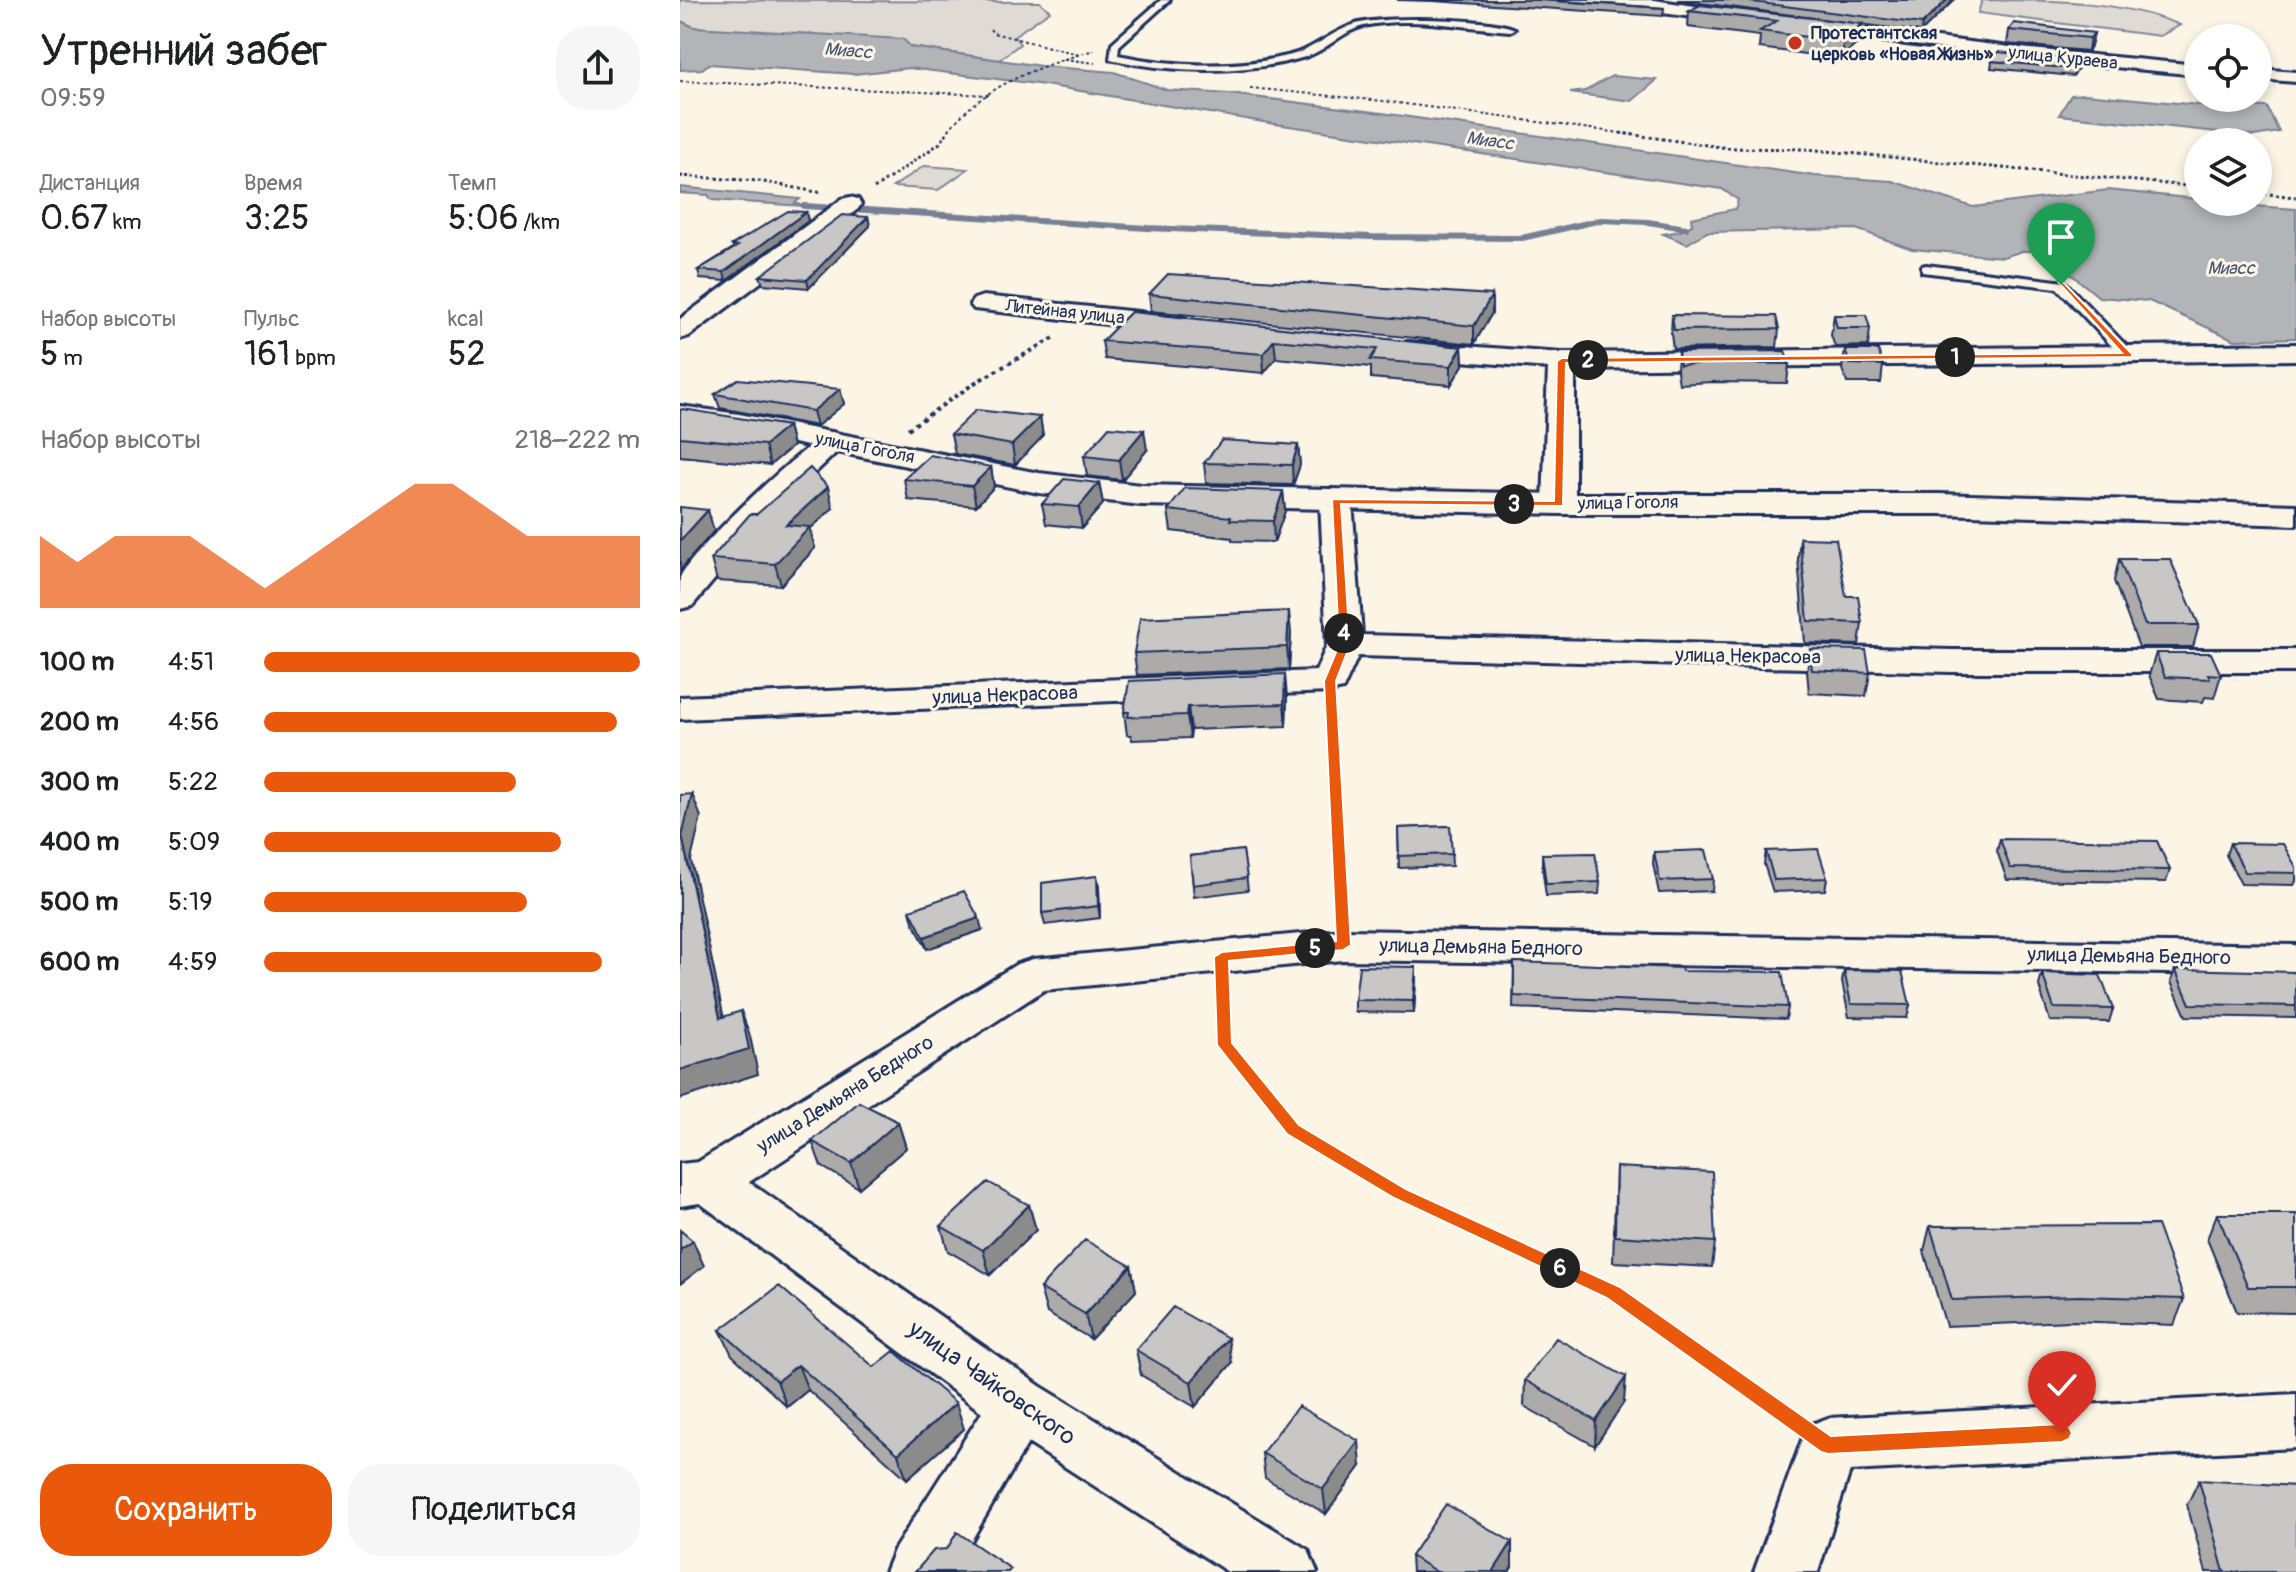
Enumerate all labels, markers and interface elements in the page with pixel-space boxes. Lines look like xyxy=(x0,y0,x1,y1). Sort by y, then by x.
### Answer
place label: Протестантская церковь «Новая Жизнь» xyxy=(1811,22,1994,66)
text: Утренний забег xyxy=(40,24,327,79)
map controls xyxy=(2184,24,2272,216)
button: locate xyxy=(2184,24,2272,112)
button: share xyxy=(556,26,640,110)
marker: Протестантская церковь «Новая Жизнь» xyxy=(1786,34,1804,52)
water label: Миасс xyxy=(823,37,874,65)
street label: улица Кураева xyxy=(2006,41,2119,75)
text: 09:59 xyxy=(40,82,106,114)
water label: Миасс xyxy=(1465,126,1516,156)
button: layers xyxy=(2184,128,2272,216)
text: Дистанция xyxy=(40,169,140,197)
text: Время xyxy=(244,169,303,197)
text: Темп xyxy=(448,169,497,197)
text: 0.67 xyxy=(40,197,108,240)
text: 3:25 xyxy=(244,197,309,240)
text: 5:06 xyxy=(448,197,519,240)
pin xyxy=(2027,203,2095,285)
text: km xyxy=(108,208,142,236)
text: /km xyxy=(519,208,560,236)
icon: arrive xyxy=(2039,215,2083,259)
water label: Миасс xyxy=(2207,257,2256,280)
street label: Литейная улица xyxy=(1003,294,1126,330)
text: Набор высоты xyxy=(40,305,176,333)
text: Пульс xyxy=(244,305,299,333)
text: kcal xyxy=(448,305,484,333)
text: 5 xyxy=(40,333,58,376)
text: 161 xyxy=(244,333,290,376)
text: 52 xyxy=(448,333,485,376)
pin: 1 xyxy=(1935,337,1975,377)
pin: 2 xyxy=(1568,340,1608,380)
text: 1 xyxy=(1951,343,1959,371)
text: m xyxy=(58,344,83,372)
text: bpm xyxy=(290,344,336,372)
text: 2 xyxy=(1582,346,1594,374)
text: Набор высоты xyxy=(40,424,201,456)
text: 218–222 m xyxy=(515,424,640,456)
street label: улица Гоголя xyxy=(812,427,917,469)
pin: 3 xyxy=(1494,484,1534,524)
text: 3 xyxy=(1508,490,1520,518)
street label: улица Гоголя xyxy=(1576,491,1679,515)
pin: 4 xyxy=(1324,613,1364,653)
text: 4 xyxy=(1338,619,1350,647)
street label: улица Некрасова xyxy=(1674,642,1821,670)
text: 100 m xyxy=(40,646,114,678)
text: 4:51 xyxy=(168,646,214,678)
street label: улица Некрасова xyxy=(931,680,1078,710)
text: 200 m xyxy=(40,706,119,738)
text: 4:56 xyxy=(168,706,219,738)
text: 300 m xyxy=(40,766,119,798)
text: 5:22 xyxy=(168,766,218,798)
text: 400 m xyxy=(40,826,119,858)
text: 5:09 xyxy=(168,826,220,858)
text: 500 m xyxy=(40,886,118,918)
text: 5:19 xyxy=(168,886,213,918)
pin: 5 xyxy=(1295,928,1335,968)
street label: улица Демьяна Бедного xyxy=(1378,933,1583,961)
text: 5 xyxy=(1309,934,1321,962)
street label: улица Демьяна Бедного xyxy=(2026,942,2231,970)
text: 600 m xyxy=(40,946,119,978)
text: 4:59 xyxy=(168,946,218,978)
street label: улица Демьяна Бедного xyxy=(751,1029,938,1159)
pin: 6 xyxy=(1540,1248,1580,1288)
text: 6 xyxy=(1554,1254,1566,1282)
street label: улица Чайковского xyxy=(902,1314,1081,1452)
pin xyxy=(2028,1351,2096,1433)
icon: check xyxy=(2040,1363,2084,1407)
button: Сохранить xyxy=(40,1464,332,1556)
button: Поделиться xyxy=(348,1464,640,1556)

